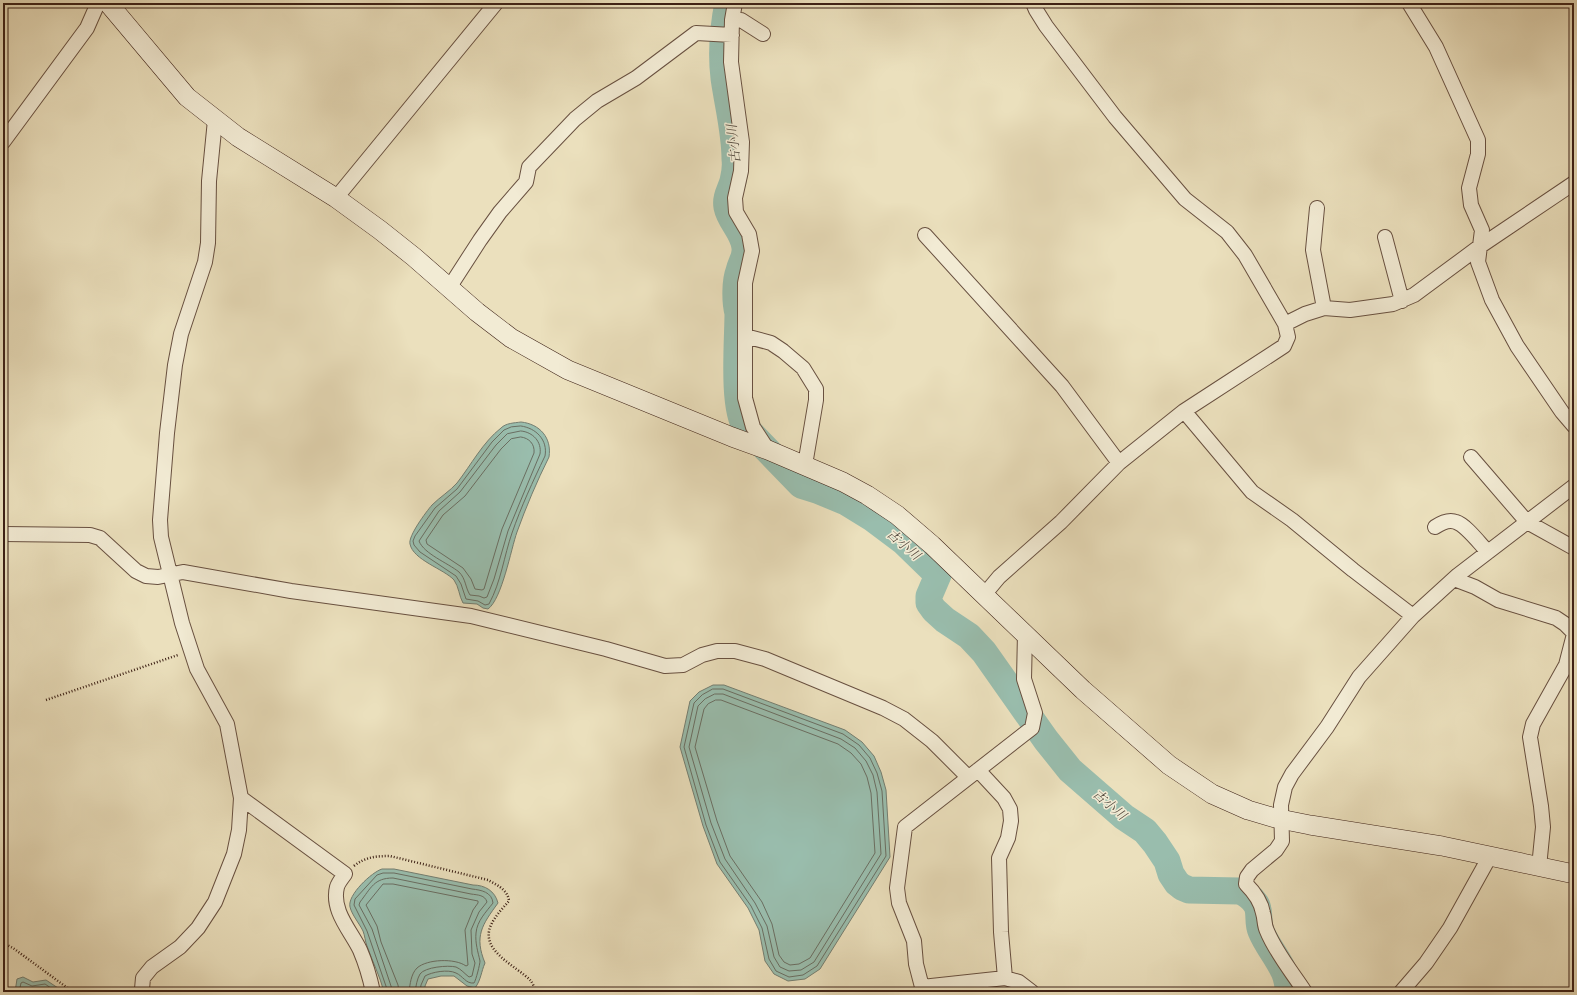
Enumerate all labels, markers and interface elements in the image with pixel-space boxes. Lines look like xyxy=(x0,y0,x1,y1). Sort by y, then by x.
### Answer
water label: 古小川 xyxy=(724,121,746,164)
water label: 古小川 xyxy=(882,526,925,566)
water label: 古小川 xyxy=(1088,786,1131,826)

